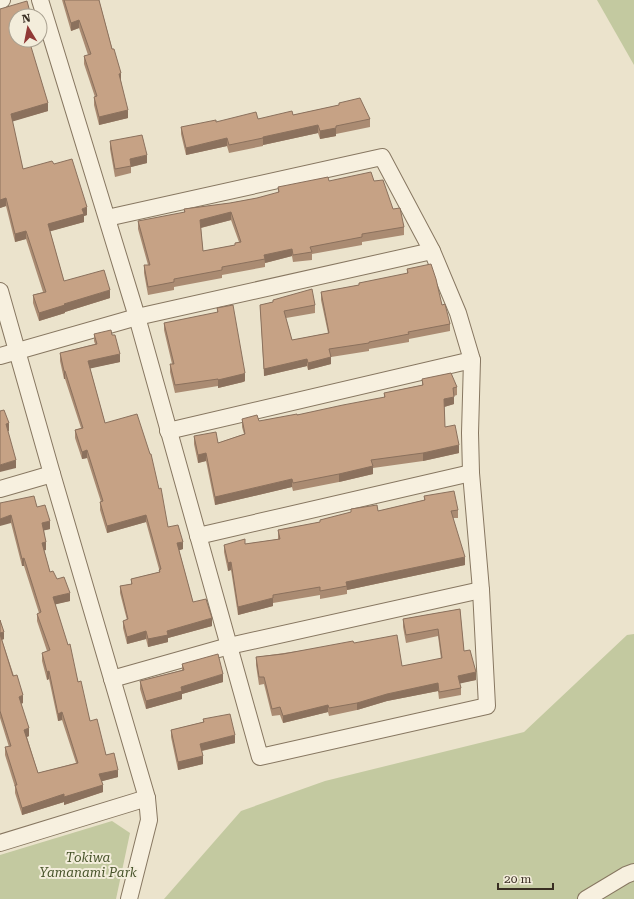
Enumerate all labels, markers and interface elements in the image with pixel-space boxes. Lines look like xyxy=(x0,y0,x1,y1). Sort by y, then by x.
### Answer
north arrow xyxy=(8,8,48,48)
text: N xyxy=(21,11,32,26)
park label: Tokiwa Yamanami Park xyxy=(39,850,138,880)
scale bar xyxy=(498,865,553,891)
text: 20 m xyxy=(504,872,531,886)

